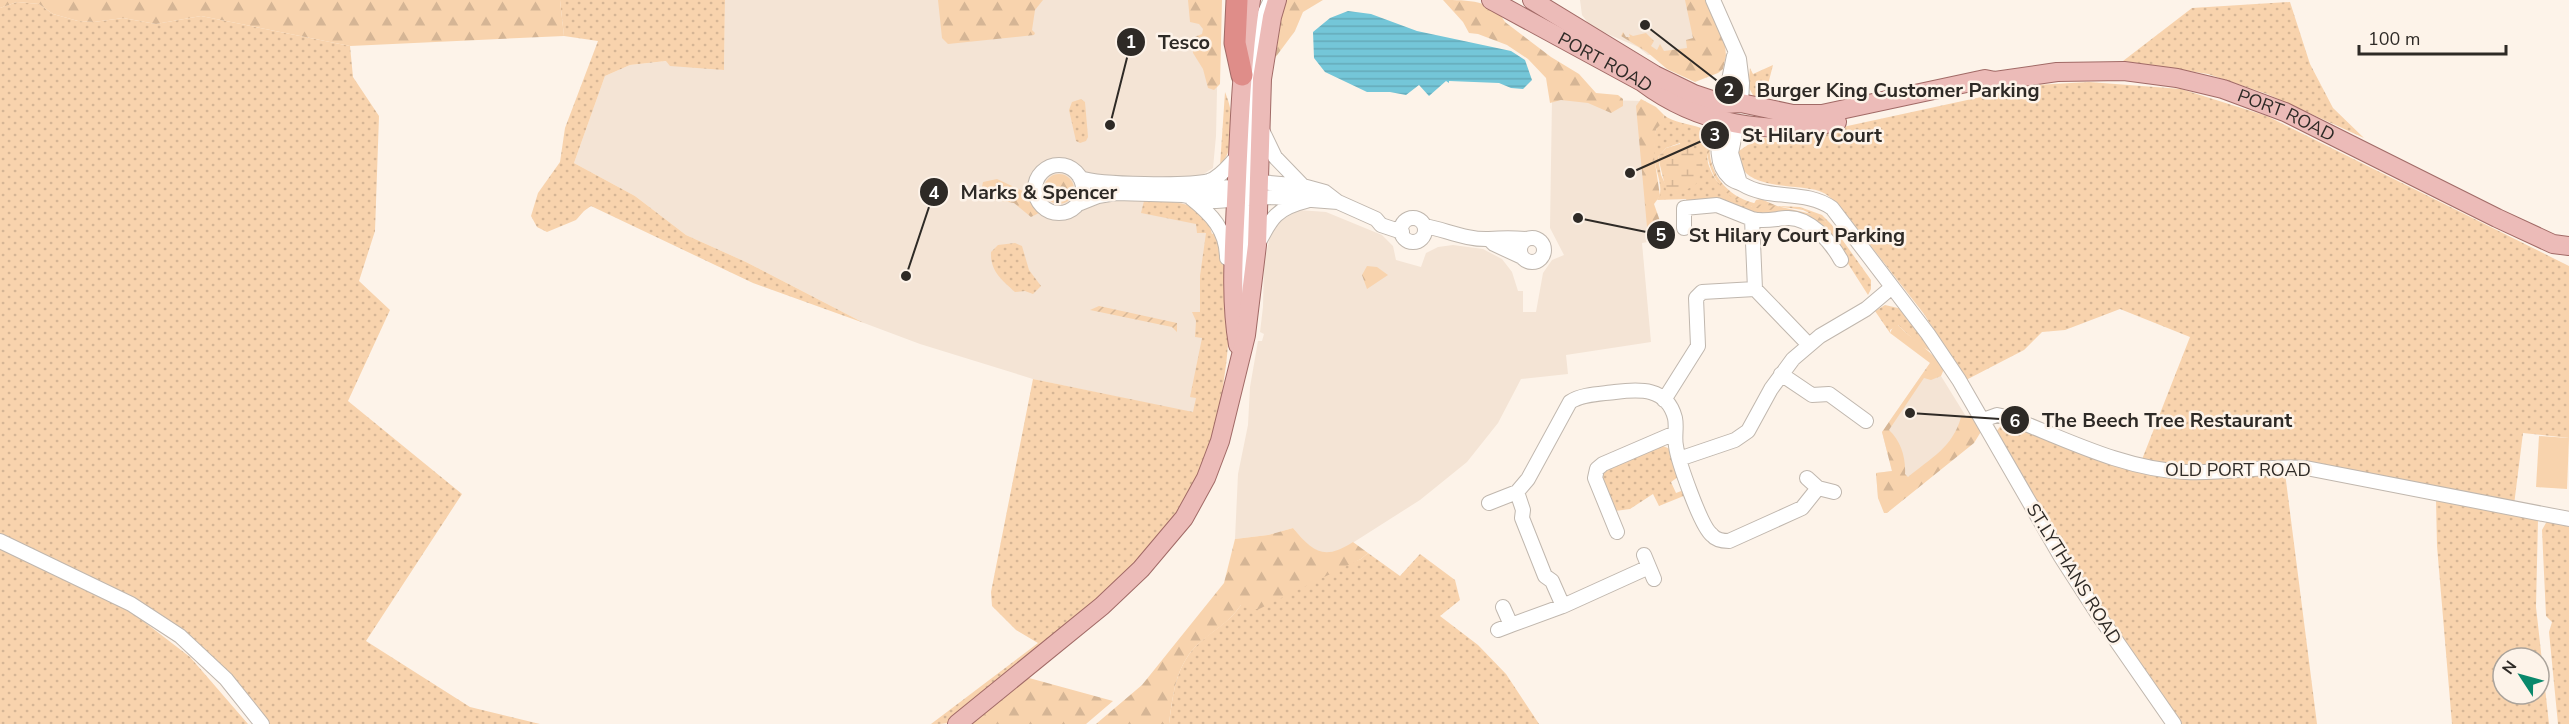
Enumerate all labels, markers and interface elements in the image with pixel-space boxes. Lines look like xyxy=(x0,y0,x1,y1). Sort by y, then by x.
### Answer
scale bar xyxy=(2359,18,2506,56)
callout: Tesco xyxy=(1116,23,1222,61)
street label: PORT ROAD xyxy=(1554,27,1657,98)
text: 100 m xyxy=(2368,27,2420,51)
text: Tesco xyxy=(1158,29,1210,56)
text: 1 xyxy=(1126,30,1136,54)
callout: Burger King Customer Parking xyxy=(1714,71,2051,109)
text: Burger King Customer Parking xyxy=(1757,77,2039,104)
text: 2 xyxy=(1724,78,1734,102)
street label: PORT ROAD xyxy=(2234,83,2339,147)
callout: St Hilary Court xyxy=(1700,116,1894,154)
text: St Hilary Court xyxy=(1742,122,1882,149)
text: 3 xyxy=(1710,123,1720,147)
callout: Marks & Spencer xyxy=(919,173,1130,211)
text: Marks & Spencer xyxy=(961,179,1118,206)
text: 4 xyxy=(929,181,940,205)
callout: St Hilary Court Parking xyxy=(1646,216,1917,254)
text: St Hilary Court Parking xyxy=(1689,222,1905,249)
text: 5 xyxy=(1656,223,1667,247)
callout: The Beech Tree Restaurant xyxy=(2000,401,2304,439)
text: The Beech Tree Restaurant xyxy=(2042,407,2292,434)
text: 6 xyxy=(2010,409,2021,433)
street label: OLD PORT ROAD xyxy=(2165,458,2311,482)
street label: ST.LYTHANS ROAD xyxy=(2021,499,2127,649)
north arrow xyxy=(2491,646,2551,706)
text: N xyxy=(2497,656,2522,679)

